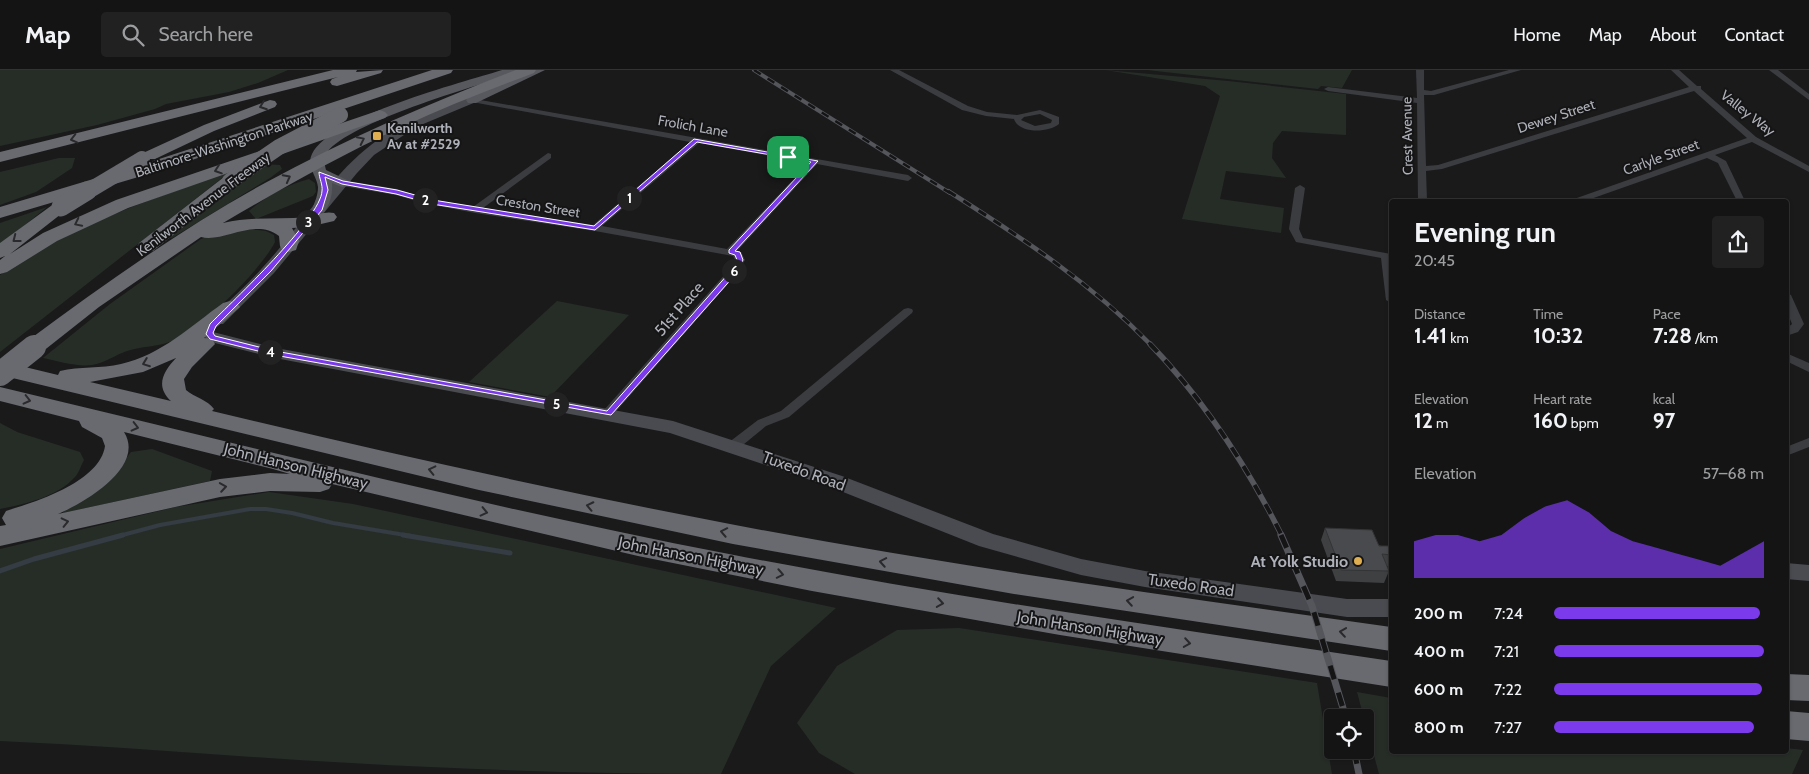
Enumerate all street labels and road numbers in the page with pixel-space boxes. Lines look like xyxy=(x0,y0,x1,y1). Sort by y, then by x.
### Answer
street label: Valley Way xyxy=(1717,86,1779,140)
street label: Dewey Street xyxy=(1515,95,1597,137)
street label: Crest Avenue xyxy=(1397,97,1417,175)
street label: Baltimore-Washington Parkway xyxy=(133,107,315,181)
street label: Frolich Lane xyxy=(657,111,729,141)
street label: Carlyle Street xyxy=(1621,135,1702,179)
street label: Kenilworth Avenue Freeway xyxy=(133,148,273,260)
street label: Creston Street xyxy=(495,190,582,222)
street label: 51st Place xyxy=(650,278,708,340)
street label: John Hanson Highway xyxy=(221,439,370,493)
street label: Tuxedo Road xyxy=(760,447,848,495)
street label: John Hanson Highway xyxy=(616,532,765,579)
street label: Tuxedo Road xyxy=(1147,570,1235,600)
street label: John Hanson Highway xyxy=(1015,607,1164,649)

